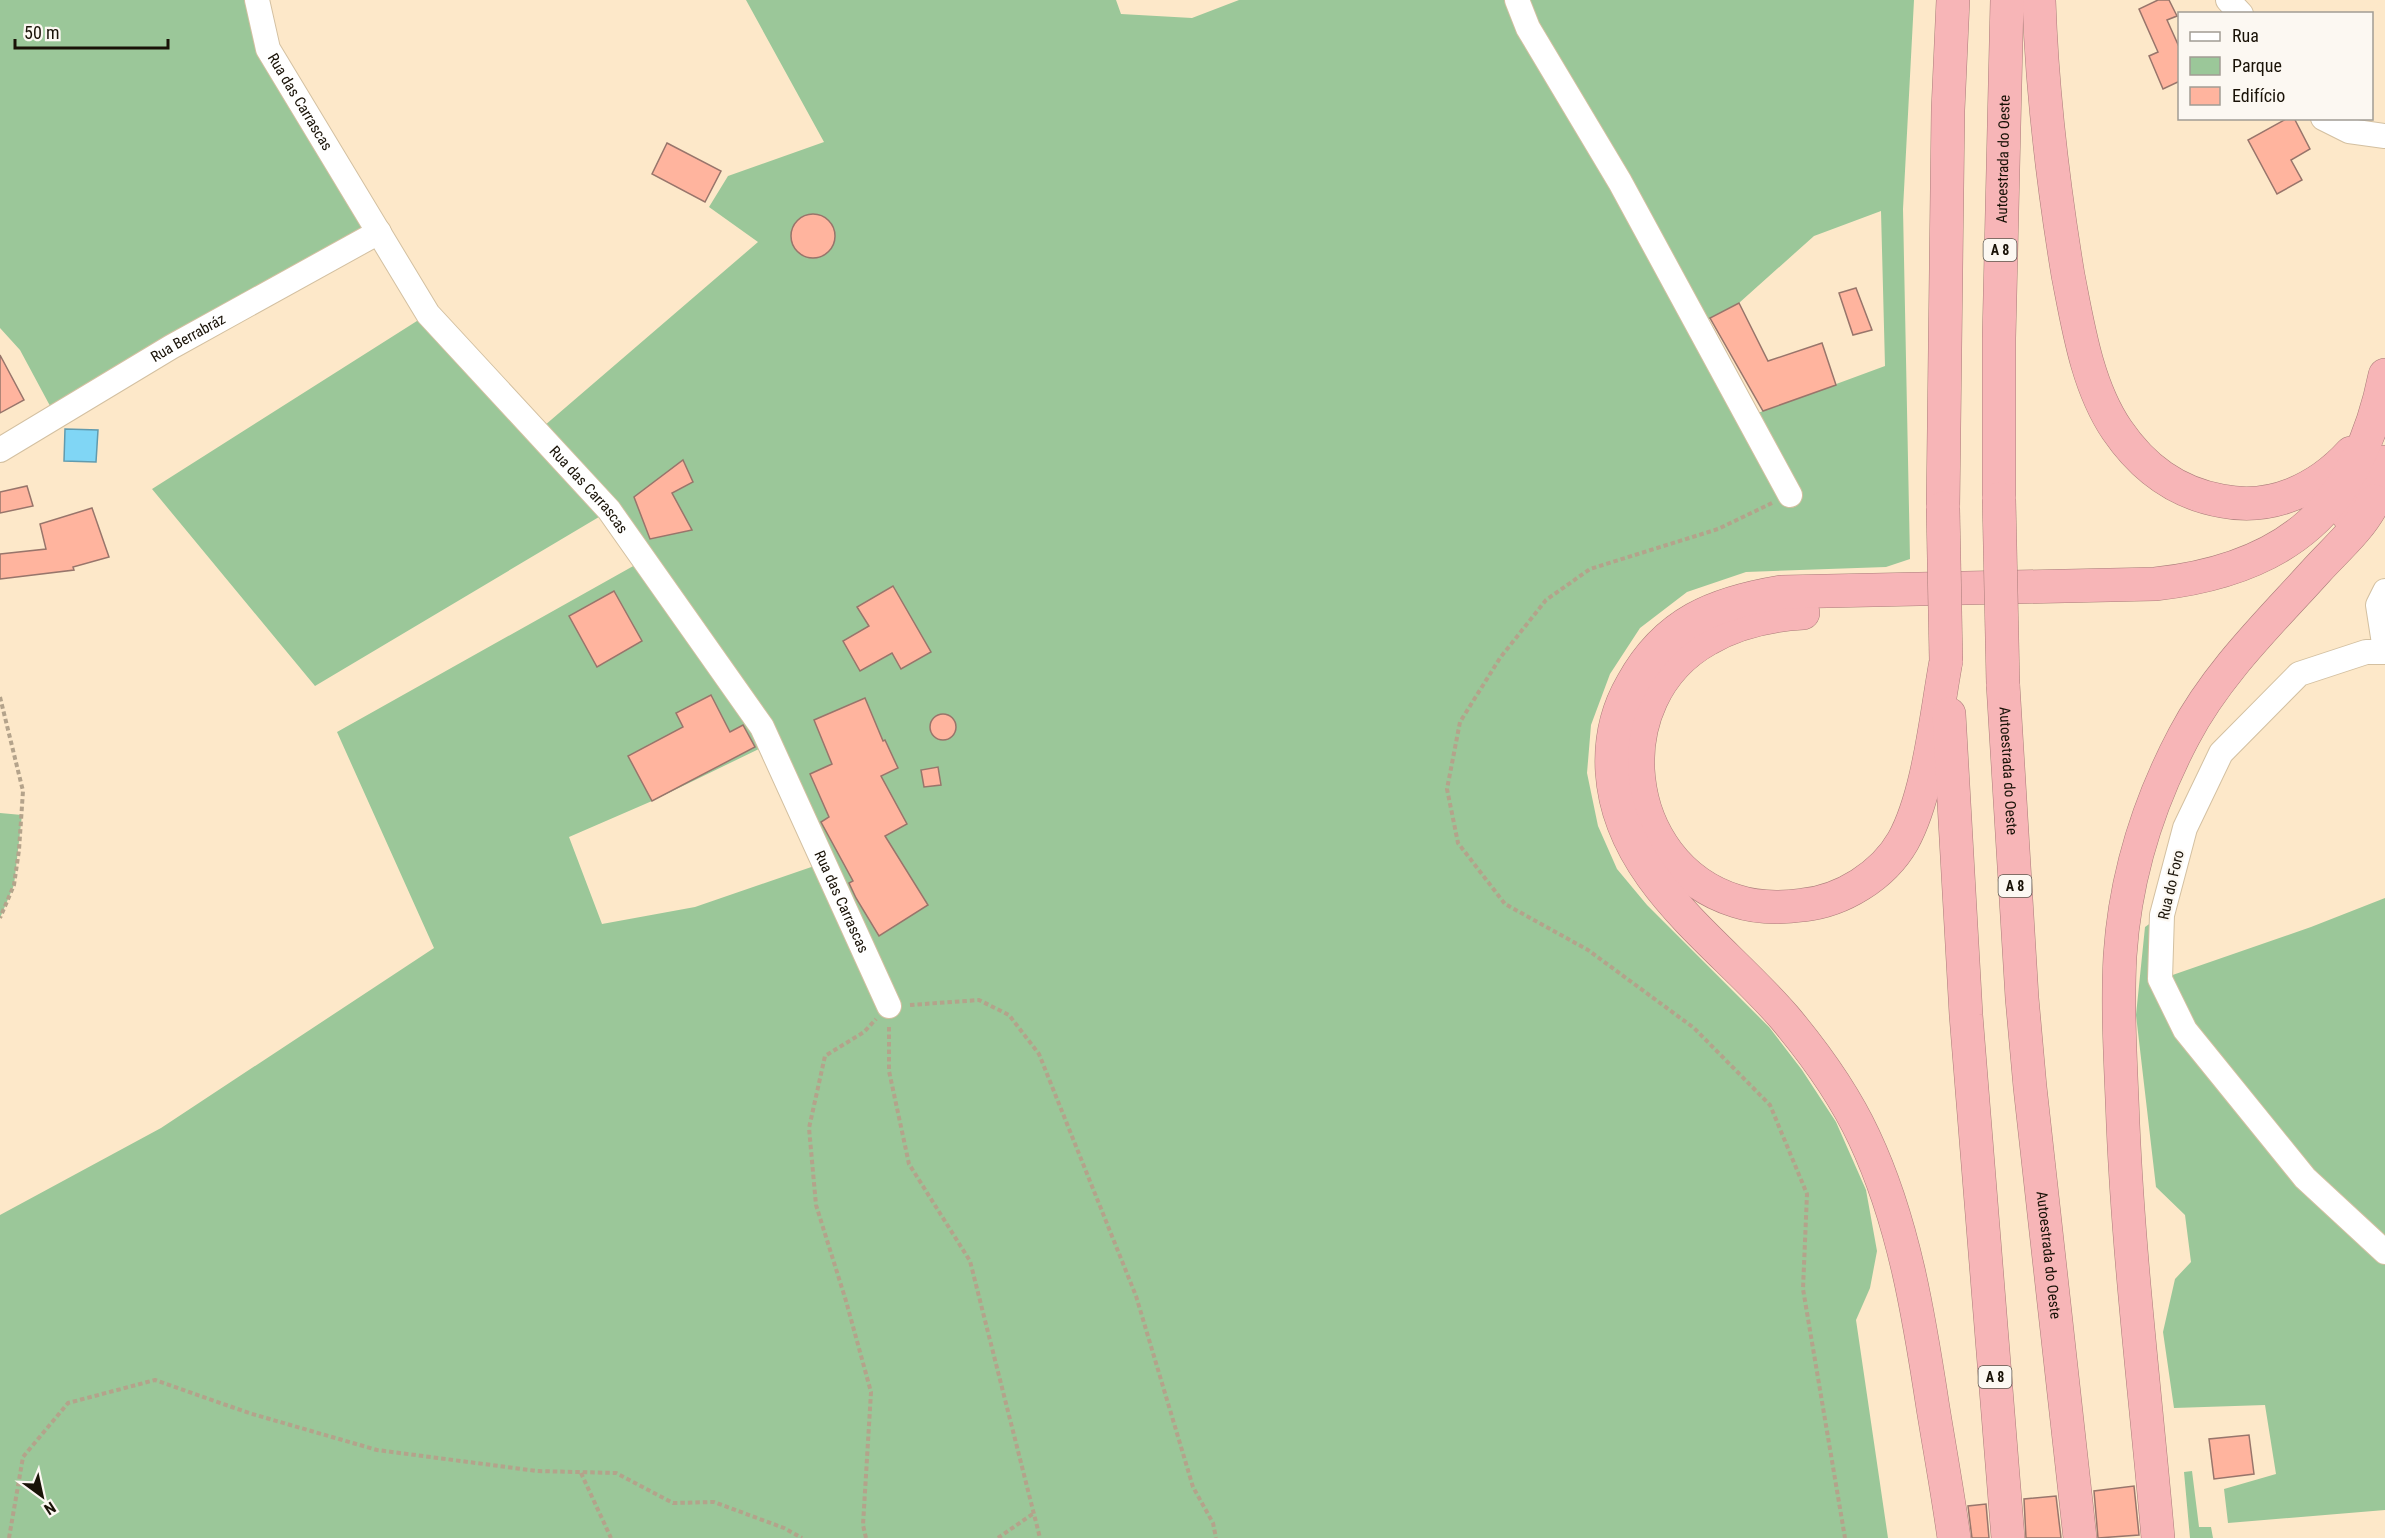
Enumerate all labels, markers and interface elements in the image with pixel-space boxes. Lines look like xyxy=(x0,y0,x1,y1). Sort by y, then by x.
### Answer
scale bar xyxy=(15,12,168,50)
legend xyxy=(2178,12,2373,120)
text: 50 m xyxy=(24,22,59,43)
text: Rua xyxy=(2232,25,2259,46)
street label: Rua das Carrascas xyxy=(264,50,336,154)
text: Parque xyxy=(2232,55,2282,76)
text: Edifício xyxy=(2232,85,2285,106)
street label: Autoestrada do Oeste xyxy=(1993,95,2014,223)
road number: A 8 xyxy=(1984,239,2016,261)
street label: Rua Berrabráz xyxy=(148,310,228,366)
street label: Rua das Carrascas xyxy=(546,442,632,537)
street label: Autoestrada do Oeste xyxy=(1995,706,2021,835)
street label: Rua das Carrascas xyxy=(810,848,873,956)
street label: Rua do Foro xyxy=(2154,848,2188,922)
road number: A 8 xyxy=(1998,875,2032,897)
street label: Autoestrada do Oeste xyxy=(2033,1190,2065,1320)
road number: A 8 xyxy=(1978,1366,2012,1388)
north arrow xyxy=(12,1466,72,1526)
text: N xyxy=(41,1498,59,1519)

